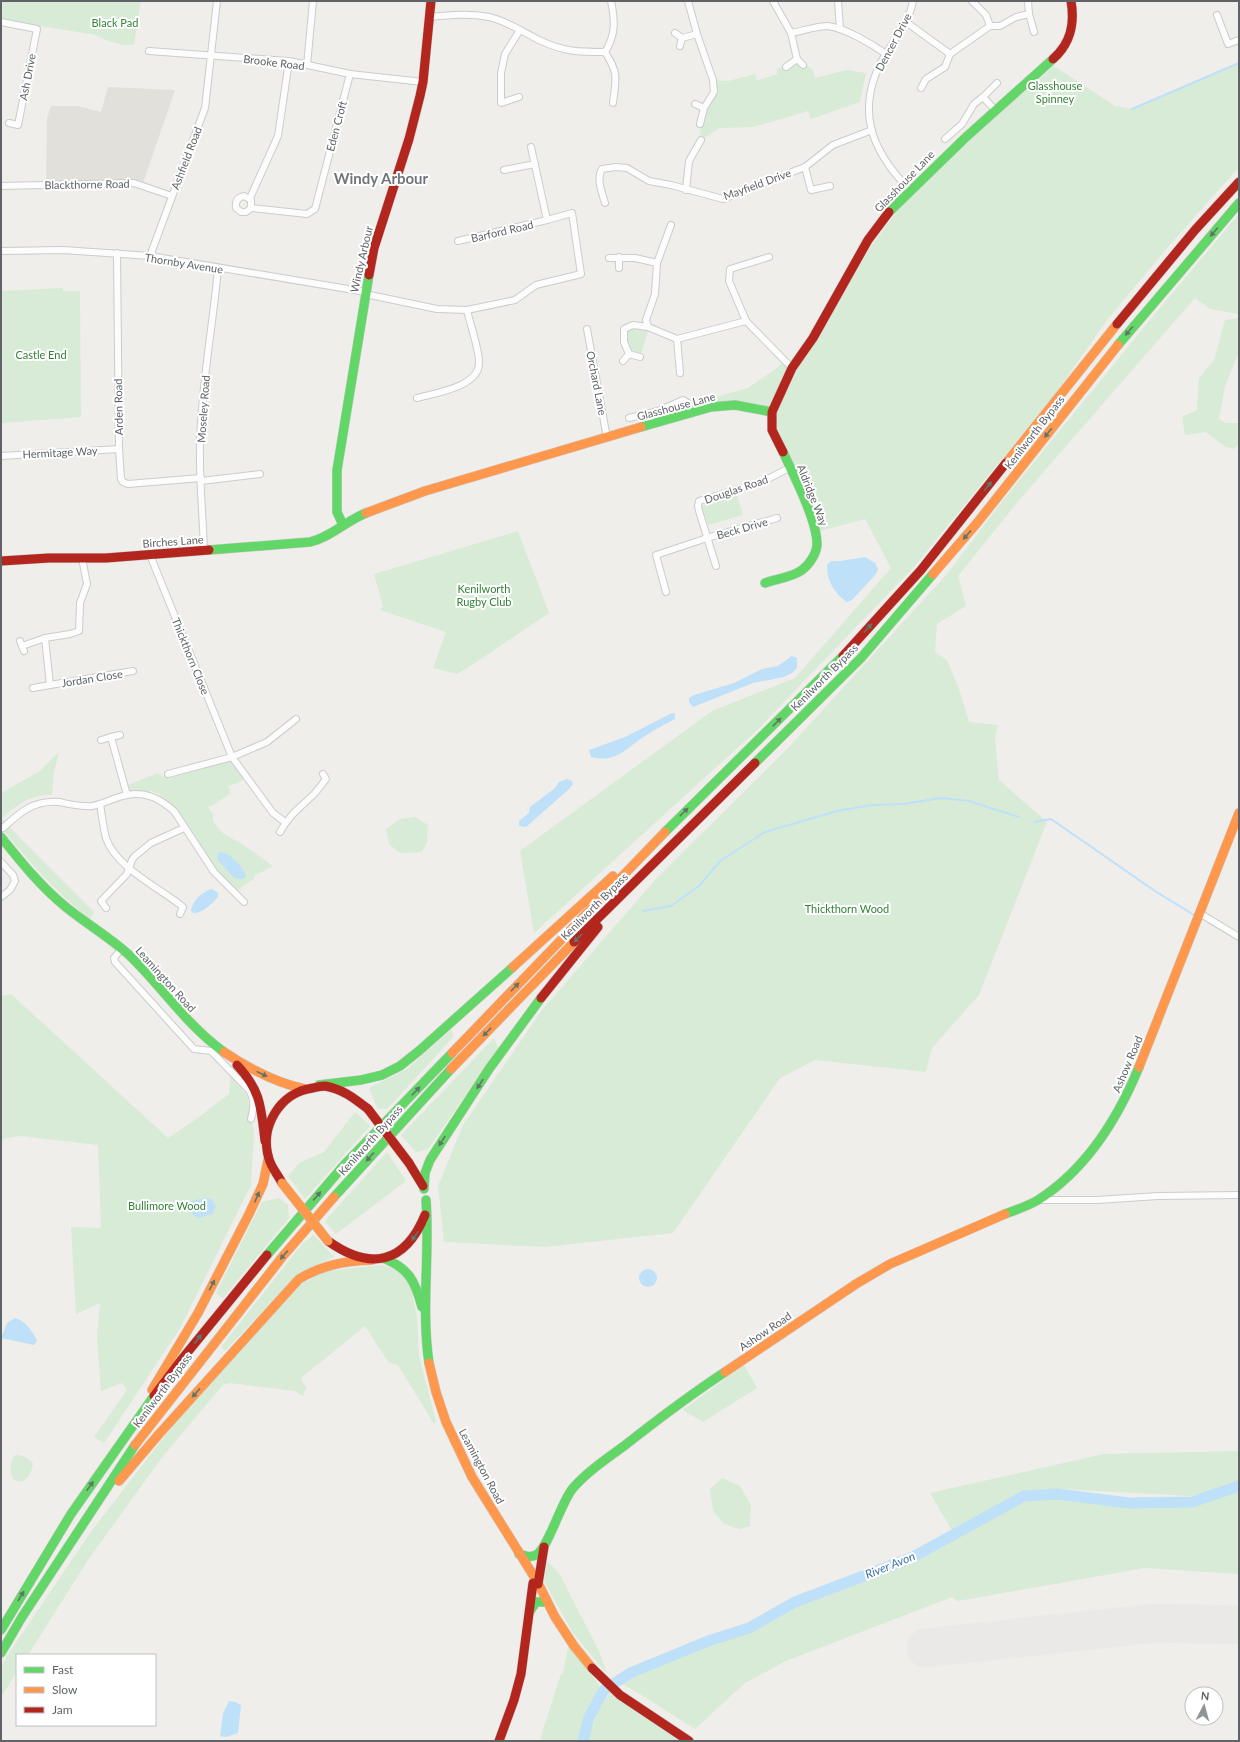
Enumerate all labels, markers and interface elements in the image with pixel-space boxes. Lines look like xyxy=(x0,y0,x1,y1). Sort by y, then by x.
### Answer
street label: Dencer Drive xyxy=(872,11,914,73)
park label: Black Pad xyxy=(92,16,138,29)
street label: Ash Drive xyxy=(16,52,38,102)
street label: Brooke Road xyxy=(243,52,305,72)
park label: Glasshouse Spinney xyxy=(1028,79,1083,105)
street label: Eden Croft xyxy=(323,99,349,153)
street label: Ashfield Road xyxy=(168,125,204,191)
street label: Glasshouse Lane xyxy=(871,147,937,214)
street label: Mayfield Drive xyxy=(721,166,793,202)
district label: Windy Arbour xyxy=(334,169,429,187)
street label: Blackthorne Road xyxy=(44,177,130,191)
street label: Barford Road xyxy=(470,218,534,244)
street label: Windy Arbour xyxy=(347,224,375,294)
one-way arrow xyxy=(1209,227,1218,238)
street label: Thornby Avenue xyxy=(144,250,224,276)
one-way arrow xyxy=(1125,326,1134,337)
park label: Castle End xyxy=(15,348,67,361)
street label: Orchard Lane xyxy=(584,350,610,416)
street label: Moseley Road xyxy=(194,375,212,443)
street label: Arden Road xyxy=(111,379,125,435)
street label: Glasshouse Lane xyxy=(635,389,717,423)
street label: Kenilworth Bypass xyxy=(1001,393,1067,471)
one-way arrow xyxy=(1044,427,1052,438)
street label: Hermitage Way xyxy=(22,444,98,460)
street label: Aldridge Way xyxy=(795,462,831,528)
street label: Douglas Road xyxy=(702,472,770,506)
one-way arrow xyxy=(983,481,992,492)
street label: Beck Drive xyxy=(715,514,769,542)
one-way arrow xyxy=(963,529,972,540)
street label: Birches Lane xyxy=(142,532,204,550)
park label: Kenilworth Rugby Club xyxy=(457,582,512,608)
street label: Thickthorn Close xyxy=(170,616,212,697)
one-way arrow xyxy=(863,623,873,633)
street label: Kenilworth Bypass xyxy=(788,641,860,713)
street label: Jordan Close xyxy=(60,667,124,689)
one-way arrow xyxy=(772,717,782,726)
one-way arrow xyxy=(679,807,689,817)
street label: Kenilworth Bypass xyxy=(558,870,630,942)
park label: Thickthorn Wood xyxy=(805,902,889,915)
one-way arrow xyxy=(573,933,583,943)
street label: Leamington Road xyxy=(133,944,199,1014)
one-way arrow xyxy=(511,982,520,992)
one-way arrow xyxy=(482,1027,492,1037)
street label: Ashow Road xyxy=(1109,1034,1145,1094)
one-way arrow xyxy=(256,1071,267,1077)
one-way arrow xyxy=(476,1078,483,1089)
one-way arrow xyxy=(411,1086,420,1096)
street label: Kenilworth Bypass xyxy=(335,1102,405,1178)
one-way arrow xyxy=(439,1135,446,1147)
one-way arrow xyxy=(365,1152,375,1162)
one-way arrow xyxy=(313,1191,322,1201)
one-way arrow xyxy=(254,1192,260,1203)
park label: Bullimore Wood xyxy=(128,1199,206,1212)
one-way arrow xyxy=(411,1231,419,1241)
one-way arrow xyxy=(279,1249,288,1260)
one-way arrow xyxy=(209,1279,215,1290)
street label: Ashow Road xyxy=(736,1309,794,1353)
one-way arrow xyxy=(194,1333,203,1344)
street label: Kenilworth Bypass xyxy=(130,1350,194,1430)
one-way arrow xyxy=(191,1388,200,1398)
street label: Leamington Road xyxy=(457,1426,507,1506)
one-way arrow xyxy=(86,1481,94,1492)
water label: River Avon xyxy=(863,1548,917,1582)
one-way arrow xyxy=(18,1591,25,1602)
legend xyxy=(16,1654,156,1726)
text: Fast xyxy=(52,1662,74,1677)
text: Slow xyxy=(52,1682,78,1697)
north arrow xyxy=(1184,1686,1224,1726)
text: N xyxy=(1200,1689,1210,1702)
text: Jam xyxy=(52,1702,73,1717)

